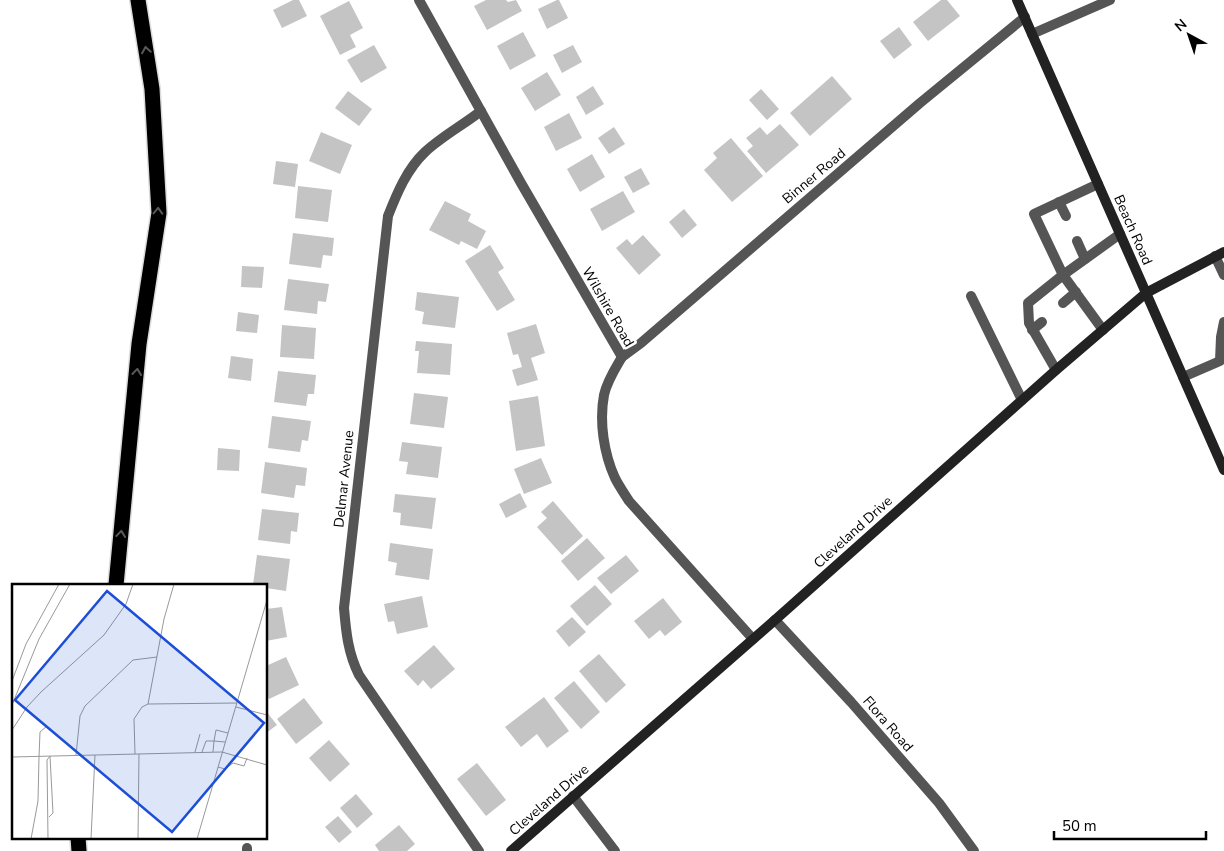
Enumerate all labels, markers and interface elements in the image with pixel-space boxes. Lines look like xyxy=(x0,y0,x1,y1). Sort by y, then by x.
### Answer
north arrow xyxy=(1164,10,1214,60)
text: N xyxy=(1171,15,1191,36)
one-way arrow xyxy=(141,45,151,54)
street label: Binner Road xyxy=(778,144,850,208)
street label: Beach Road xyxy=(1109,192,1157,268)
one-way arrow xyxy=(153,207,163,215)
street label: Wilshire Road xyxy=(577,264,639,350)
one-way arrow xyxy=(131,368,142,376)
street label: Delmar Avenue xyxy=(329,429,359,529)
street label: Cleveland Drive xyxy=(810,492,896,572)
one-way arrow xyxy=(115,530,126,538)
inset map xyxy=(12,584,268,838)
street label: Flora Road xyxy=(859,692,917,756)
street label: Cleveland Drive xyxy=(505,760,593,840)
scale bar xyxy=(1054,808,1206,840)
text: 50 m xyxy=(1062,816,1097,836)

